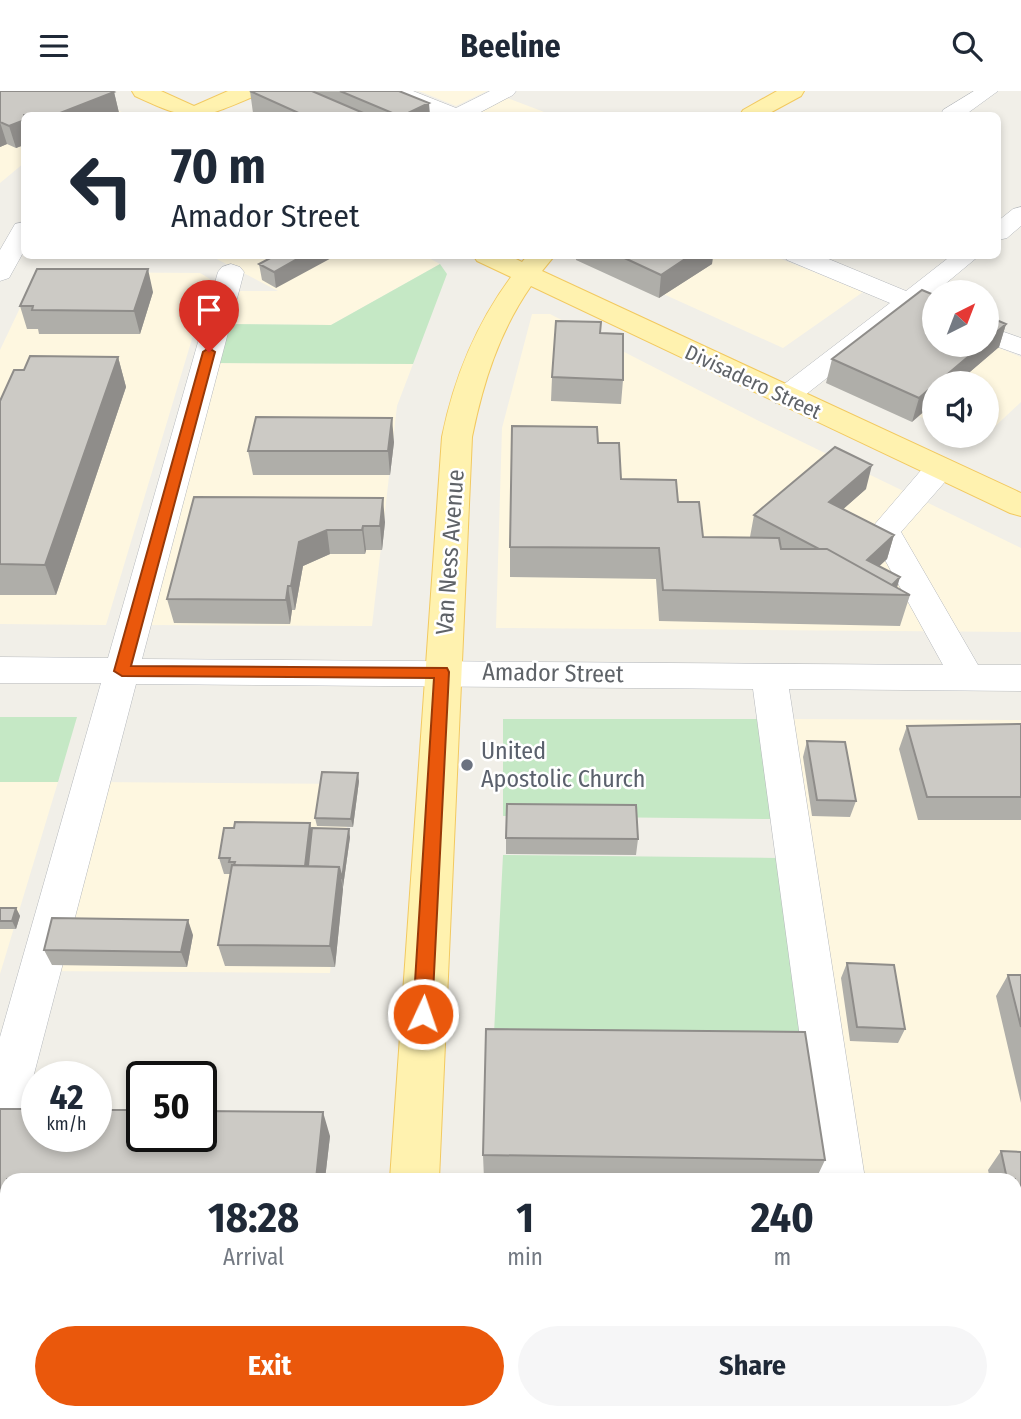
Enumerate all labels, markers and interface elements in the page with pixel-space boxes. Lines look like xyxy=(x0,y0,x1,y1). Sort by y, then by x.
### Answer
icon: menu xyxy=(35,27,73,65)
text: Beeline xyxy=(460,27,561,65)
icon: search xyxy=(948,27,986,65)
text: 70 m xyxy=(171,137,266,196)
icon: left xyxy=(56,140,147,231)
text: Amador Street xyxy=(171,197,359,235)
pin xyxy=(179,280,239,352)
north arrow xyxy=(922,280,999,357)
map controls xyxy=(922,280,999,448)
icon: arrive xyxy=(190,291,228,329)
street label: Divisadero Street xyxy=(681,339,825,425)
button: sound xyxy=(922,371,999,448)
street label: Van Ness Avenue xyxy=(430,468,470,636)
street label: Amador Street xyxy=(482,658,624,688)
place label: United Apostolic Church xyxy=(481,737,645,793)
marker: United Apostolic Church xyxy=(459,757,475,773)
position arrow xyxy=(386,977,460,1051)
speed limit sign: 50 xyxy=(126,1061,217,1152)
text: 42 xyxy=(50,1076,83,1118)
text: km/h xyxy=(46,1113,87,1135)
text: 18:28 xyxy=(208,1193,299,1243)
text: 1 xyxy=(516,1193,534,1243)
text: 240 xyxy=(751,1193,814,1243)
text: Arrival xyxy=(223,1243,284,1271)
text: min xyxy=(507,1243,543,1271)
text: m xyxy=(774,1243,791,1271)
button: Exit xyxy=(35,1326,504,1406)
button: Share xyxy=(518,1326,987,1406)

